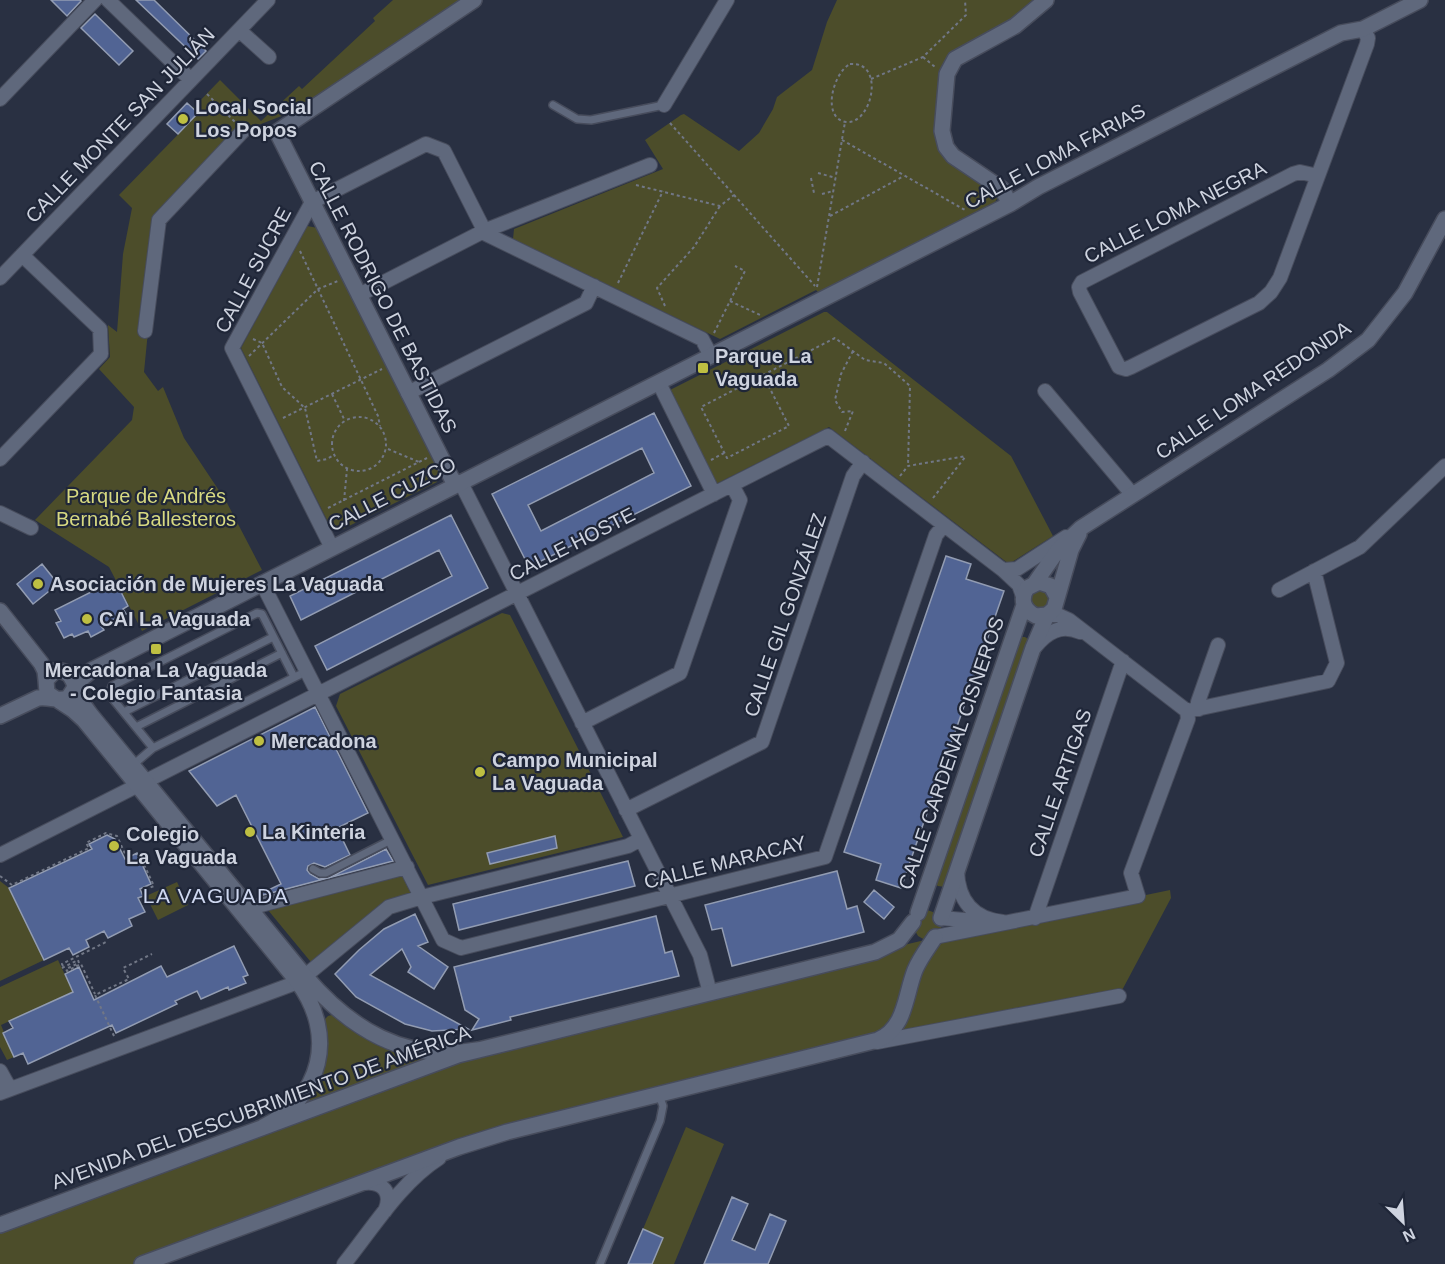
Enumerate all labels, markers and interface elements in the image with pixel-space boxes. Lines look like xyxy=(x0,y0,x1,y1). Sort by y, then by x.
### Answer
street label: CALLE MONTE SAN JULIÁN xyxy=(21,23,219,227)
place label: Local Social Los Popos xyxy=(195,96,312,141)
street label: CALLE LOMA FARIAS xyxy=(961,99,1149,213)
marker: Local Social Los Popos xyxy=(176,112,190,126)
street label: CALLE LOMA NEGRA xyxy=(1080,156,1270,267)
street label: CALLE RODRIGO DE BASTIDAS xyxy=(305,157,461,437)
street label: CALLE SUCRE xyxy=(211,203,295,337)
street label: CALLE LOMA REDONDA xyxy=(1151,316,1355,463)
place label: Parque La Vaguada xyxy=(715,345,813,390)
marker: Parque La Vaguada xyxy=(696,361,710,375)
street label: CALLE CUZCO xyxy=(325,452,459,536)
park label: Parque de Andrés Bernabé Ballesteros xyxy=(56,485,236,530)
street label: CALLE HOSTE xyxy=(506,503,638,585)
street label: CALLE GIL GONZÁLEZ xyxy=(740,510,830,720)
place label: Asociación de Mujeres La Vaguada xyxy=(50,573,384,595)
marker: Asociación de Mujeres La Vaguada xyxy=(31,577,45,591)
place label: CAI La Vaguada xyxy=(99,608,251,630)
marker: CAI La Vaguada xyxy=(80,612,94,626)
street label: CALLE CARDENAL CISNEROS xyxy=(894,614,1008,892)
marker: Mercadona La Vaguada - Colegio Fantasia xyxy=(149,642,163,656)
place label: Mercadona La Vaguada - Colegio Fantasia xyxy=(45,659,268,704)
street label: CALLE ARTIGAS xyxy=(1024,706,1096,860)
place label: Mercadona xyxy=(271,730,377,752)
marker: Mercadona xyxy=(252,734,266,748)
place label: Campo Municipal La Vaguada xyxy=(492,749,658,794)
marker: Campo Municipal La Vaguada xyxy=(473,765,487,779)
place label: La Kinteria xyxy=(262,821,366,843)
place label: Colegio La Vaguada xyxy=(126,823,238,868)
marker: La Kinteria xyxy=(243,825,257,839)
street label: CALLE MARACAY xyxy=(642,831,808,893)
marker: Colegio La Vaguada xyxy=(107,839,121,853)
district label: LA VAGUADA xyxy=(143,884,289,907)
street label: AVENIDA DEL DESCUBRIMIENTO DE AMÉRICA xyxy=(49,1020,474,1193)
north arrow xyxy=(1373,1192,1433,1252)
text: N xyxy=(1400,1225,1418,1245)

